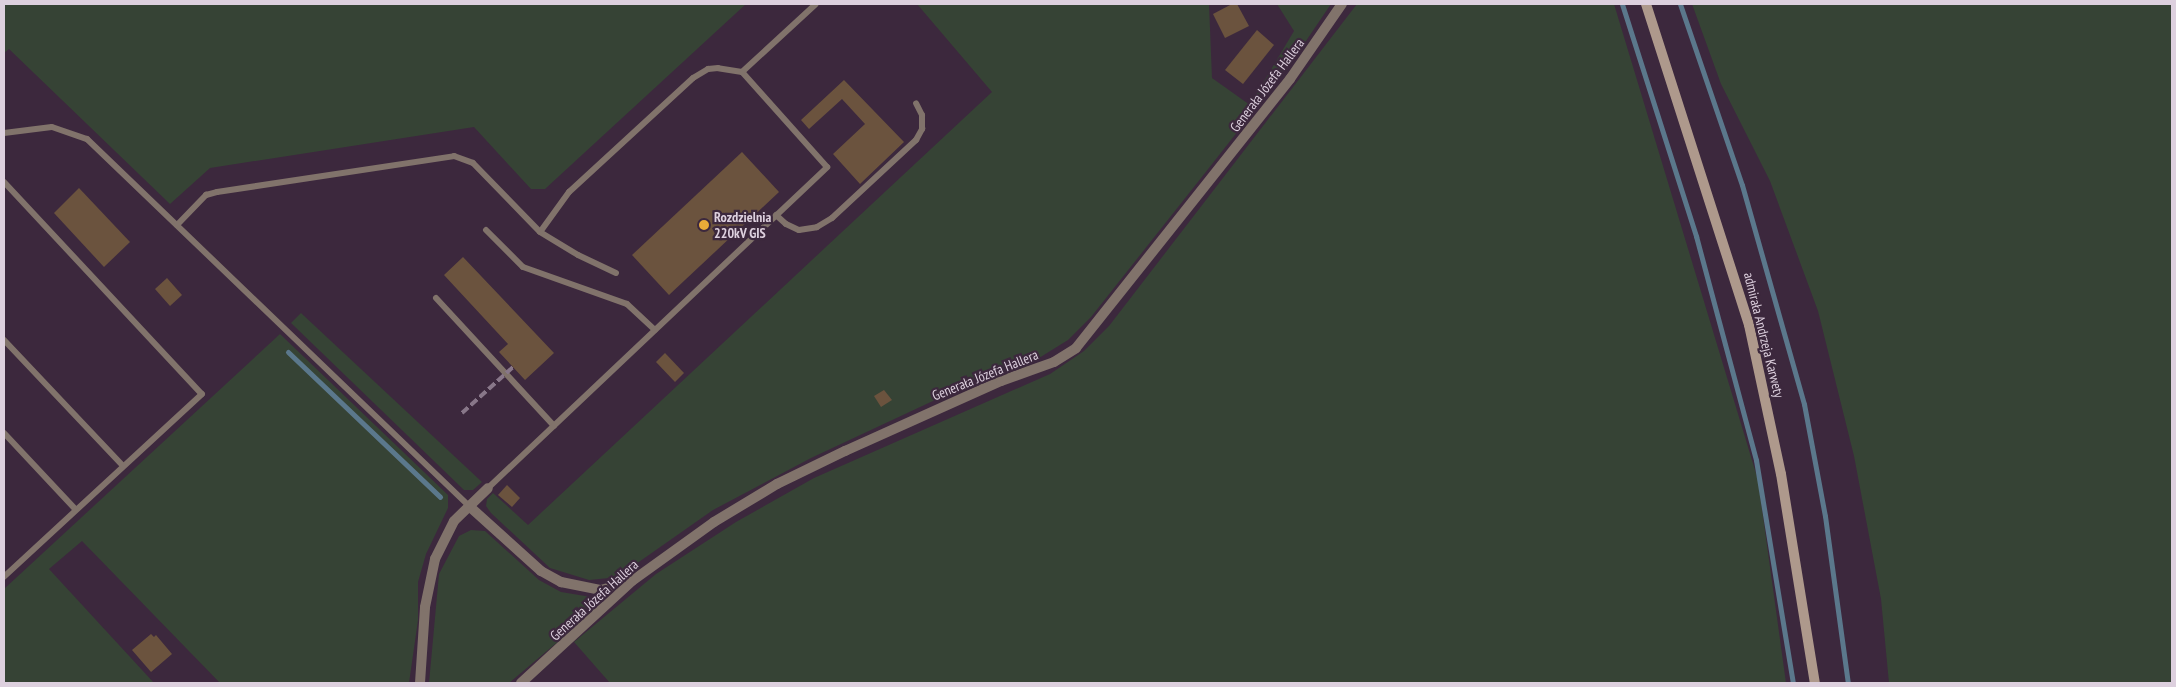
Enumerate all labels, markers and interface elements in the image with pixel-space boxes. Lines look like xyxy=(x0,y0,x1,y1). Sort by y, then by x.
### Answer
street label: Generała Józefa Hallera xyxy=(1226,35,1308,135)
place label: Rozdzielnia 220kV GIS xyxy=(714,209,771,242)
marker: Rozdzielnia 220kV GIS xyxy=(698,219,710,231)
street label: admirała Andrzeja Karwety xyxy=(1740,270,1788,400)
street label: Generała Józefa Hallera xyxy=(930,346,1040,404)
street label: Generała Józefa Hallera xyxy=(546,556,642,644)

